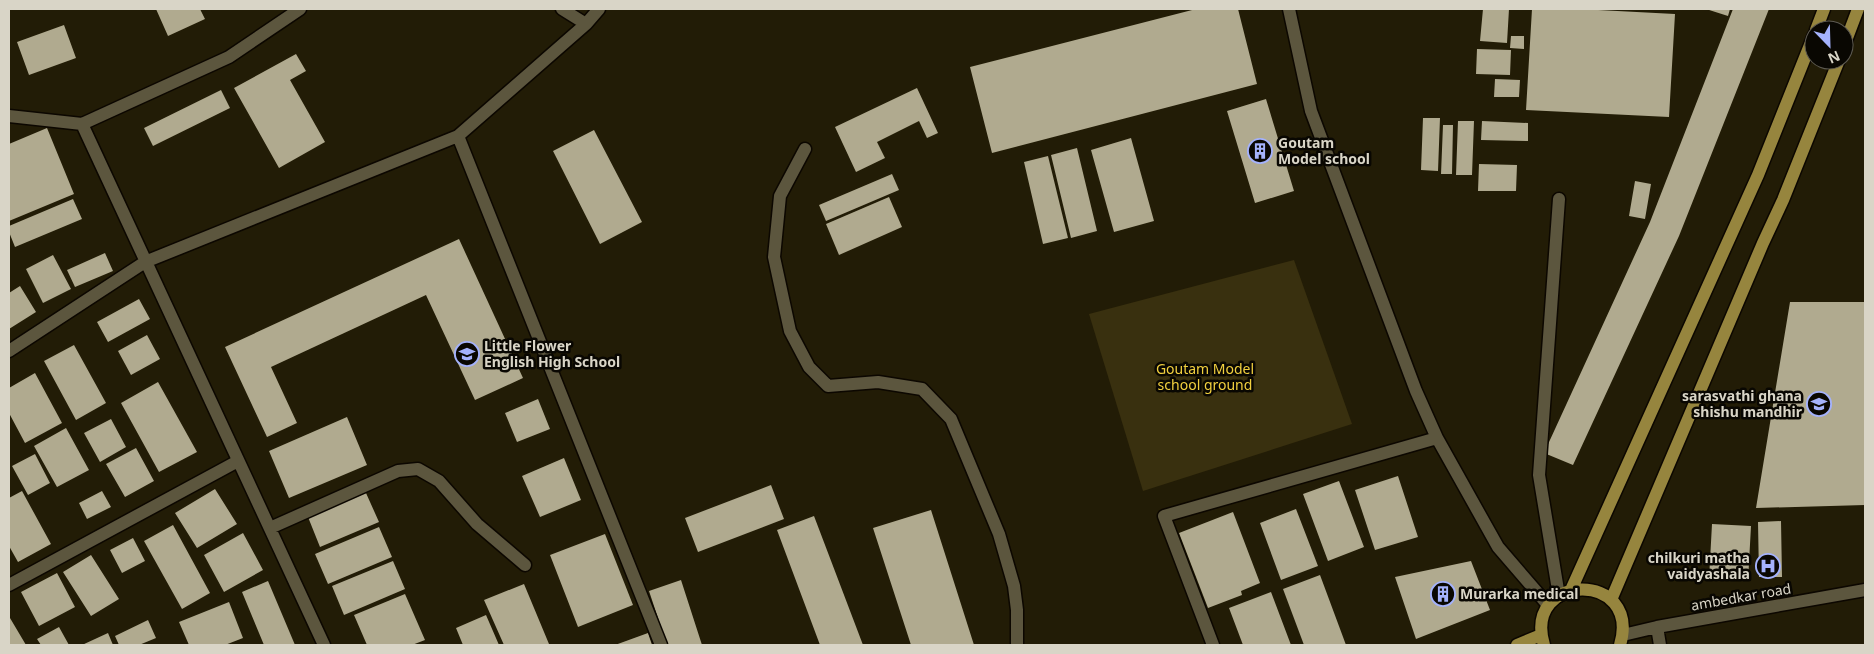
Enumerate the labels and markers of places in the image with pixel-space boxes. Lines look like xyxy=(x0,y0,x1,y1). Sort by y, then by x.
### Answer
place label: Goutam Model school xyxy=(1278,133,1370,168)
building icon: Goutam Model school xyxy=(1247,138,1273,164)
place label: Little Flower English High School xyxy=(484,336,620,371)
school or university icon: Little Flower English High School xyxy=(454,341,480,367)
place label: sarasvathi ghana shishu mandhir xyxy=(1682,386,1803,421)
school or university icon: sarasvathi ghana shishu mandhir xyxy=(1806,391,1832,417)
place label: chilkuri matha vaidyashala xyxy=(1648,548,1750,583)
hospital icon: chilkuri matha vaidyashala xyxy=(1755,553,1781,579)
building icon: Murarka medical xyxy=(1430,581,1456,607)
place label: Murarka medical xyxy=(1460,584,1578,603)

